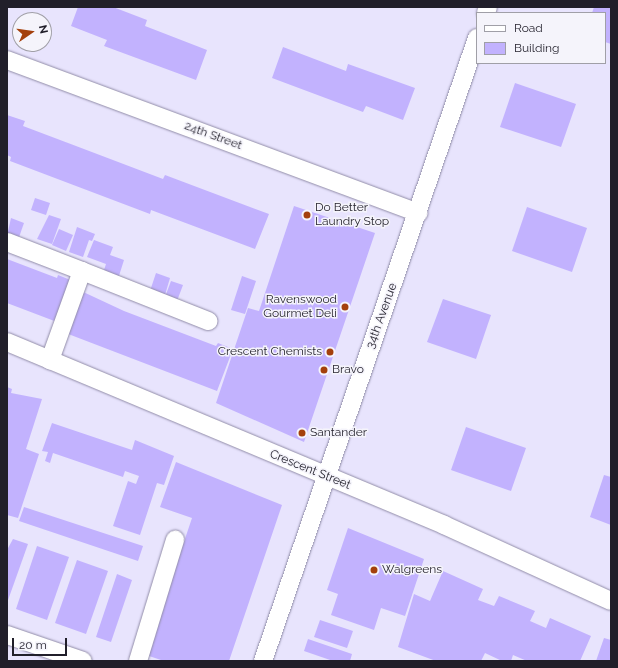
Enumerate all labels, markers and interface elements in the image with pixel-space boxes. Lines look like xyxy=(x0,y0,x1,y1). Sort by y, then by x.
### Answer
north arrow xyxy=(12,12,52,52)
legend xyxy=(476,12,606,64)
text: Road xyxy=(514,21,543,35)
text: N xyxy=(36,24,50,35)
text: Building xyxy=(514,41,560,55)
street label: 24th Street xyxy=(182,119,244,153)
place label: Do Better Laundry Stop xyxy=(315,201,390,229)
marker: Do Better Laundry Stop xyxy=(302,210,312,220)
street label: 34th Avenue xyxy=(363,281,401,351)
place label: Ravenswood Gourmet Deli xyxy=(263,293,337,321)
marker: Ravenswood Gourmet Deli xyxy=(340,302,350,312)
place label: Crescent Chemists xyxy=(218,345,322,359)
marker: Crescent Chemists xyxy=(325,347,335,357)
place label: Bravo xyxy=(332,363,364,377)
marker: Bravo xyxy=(319,365,329,375)
place label: Santander xyxy=(310,426,367,440)
marker: Santander xyxy=(297,428,307,438)
street label: Crescent Street xyxy=(267,447,353,493)
place label: Walgreens xyxy=(382,563,442,577)
marker: Walgreens xyxy=(369,565,379,575)
scale bar xyxy=(14,630,69,656)
text: 20 m xyxy=(19,638,47,652)

